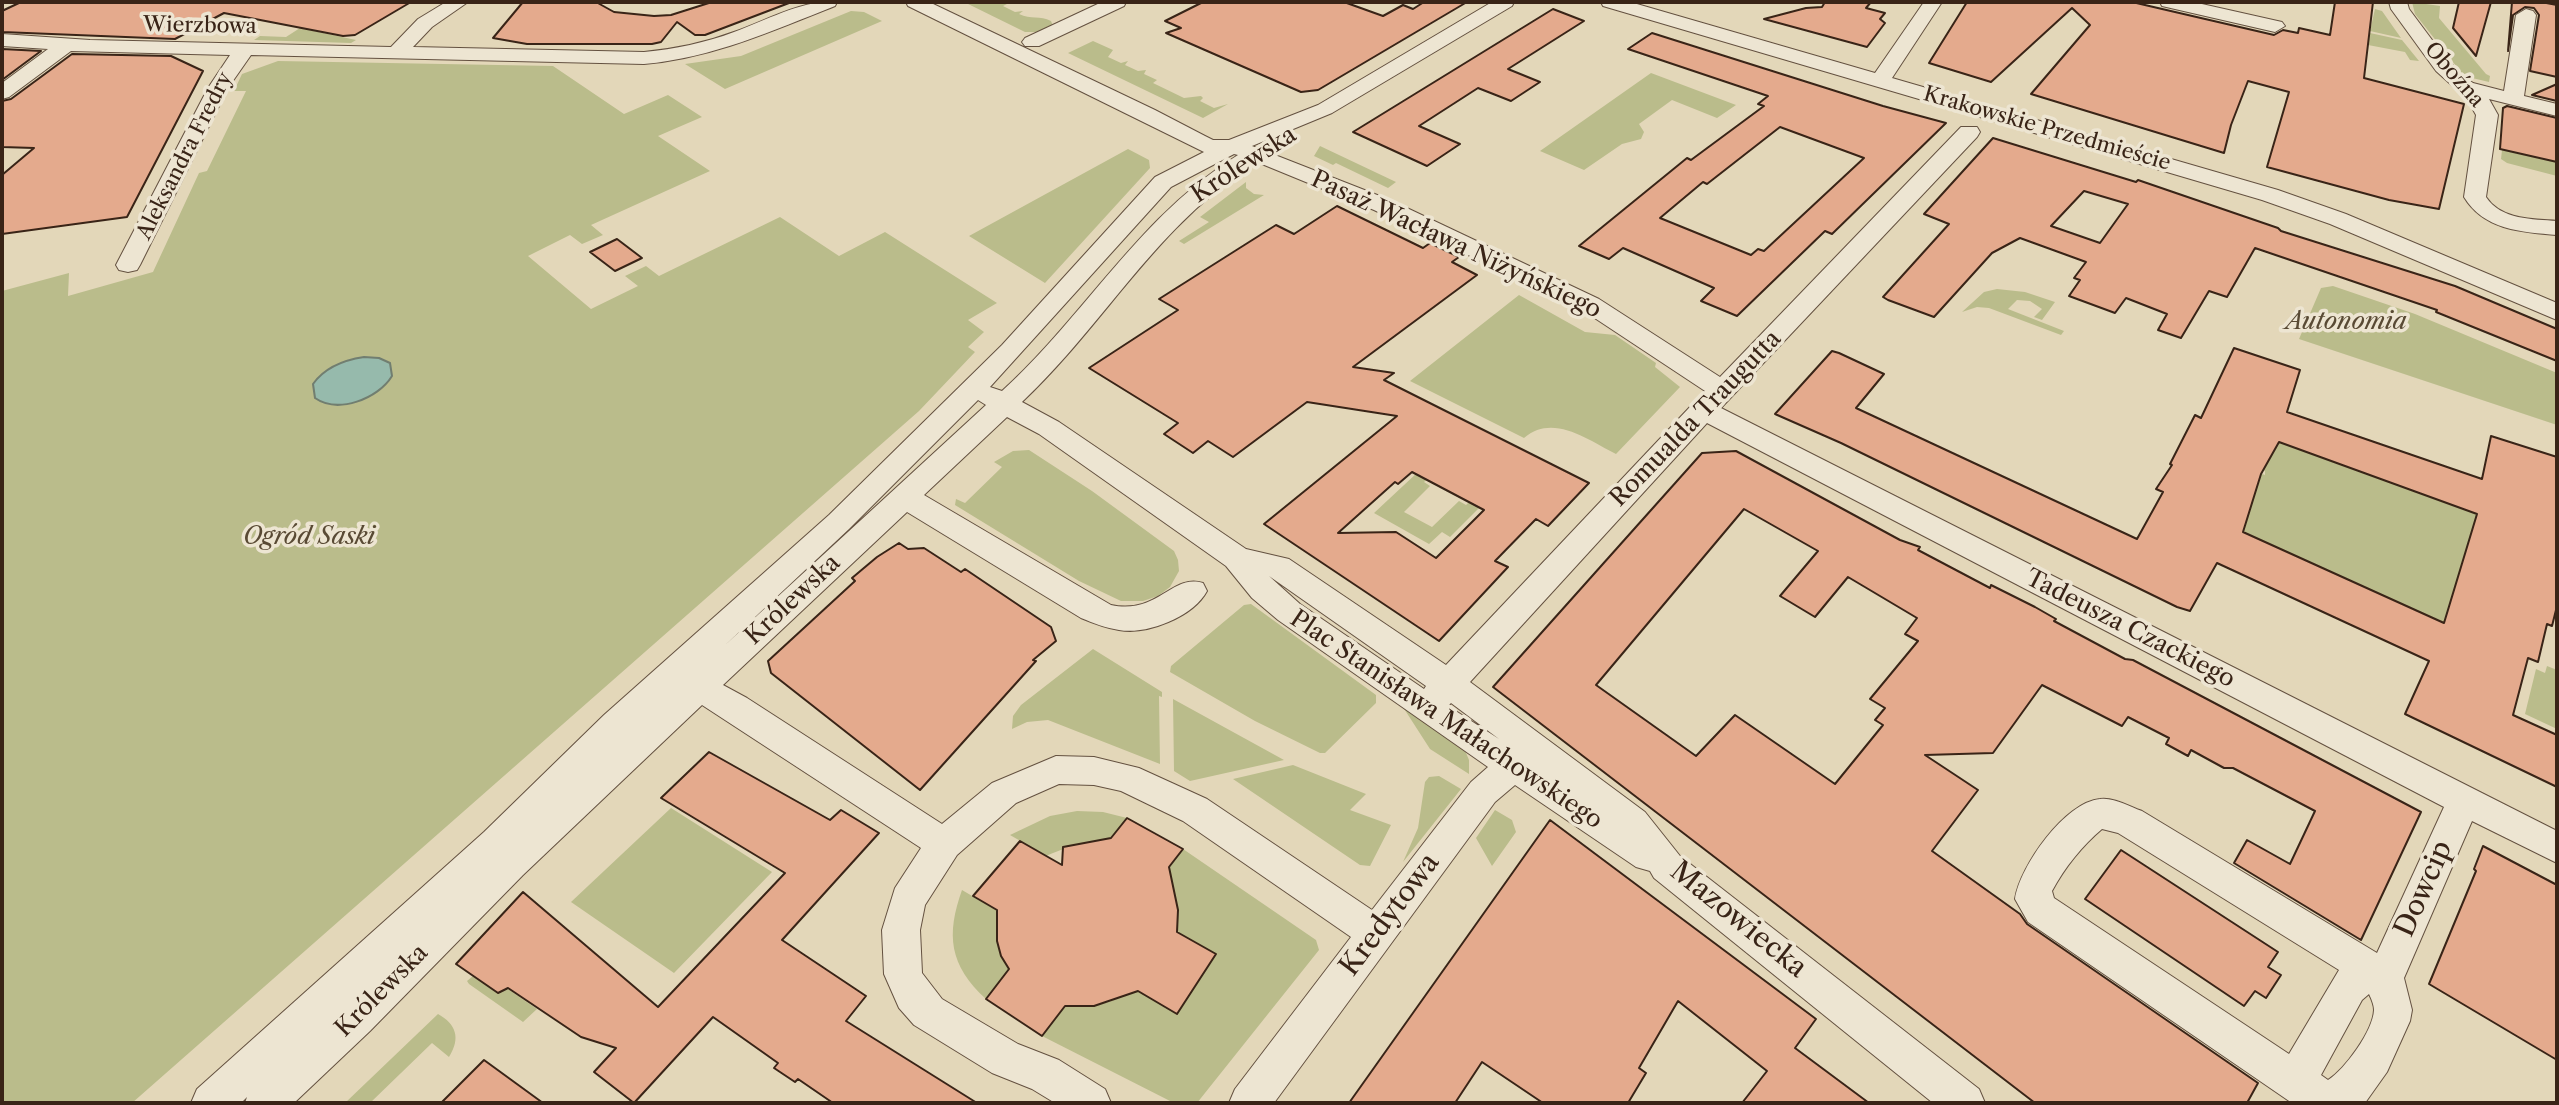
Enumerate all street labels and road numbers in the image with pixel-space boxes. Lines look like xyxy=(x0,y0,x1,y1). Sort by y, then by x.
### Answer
street label: Wierzbowa xyxy=(143,12,257,40)
street label: Oboźna xyxy=(2419,37,2489,113)
street label: Aleksandra Fredry xyxy=(132,68,238,244)
street label: Krakowskie Przedmieście xyxy=(1921,82,2173,176)
street label: Królewska xyxy=(1186,120,1302,210)
street label: Pasaż Wacława Niżyńskiego xyxy=(1306,165,1606,325)
street label: Romualda Traugutta xyxy=(1604,325,1788,513)
street label: Królewska xyxy=(740,549,846,651)
street label: Tadeusza Czackiego xyxy=(2021,564,2239,694)
street label: Plac Stanisława Małachowskiego xyxy=(1284,604,1608,836)
street label: Dowcip xyxy=(2388,836,2460,942)
street label: Kredytowa xyxy=(1333,847,1447,983)
street label: Mazowiecka xyxy=(1663,855,1813,985)
street label: Królewska xyxy=(330,939,434,1043)

